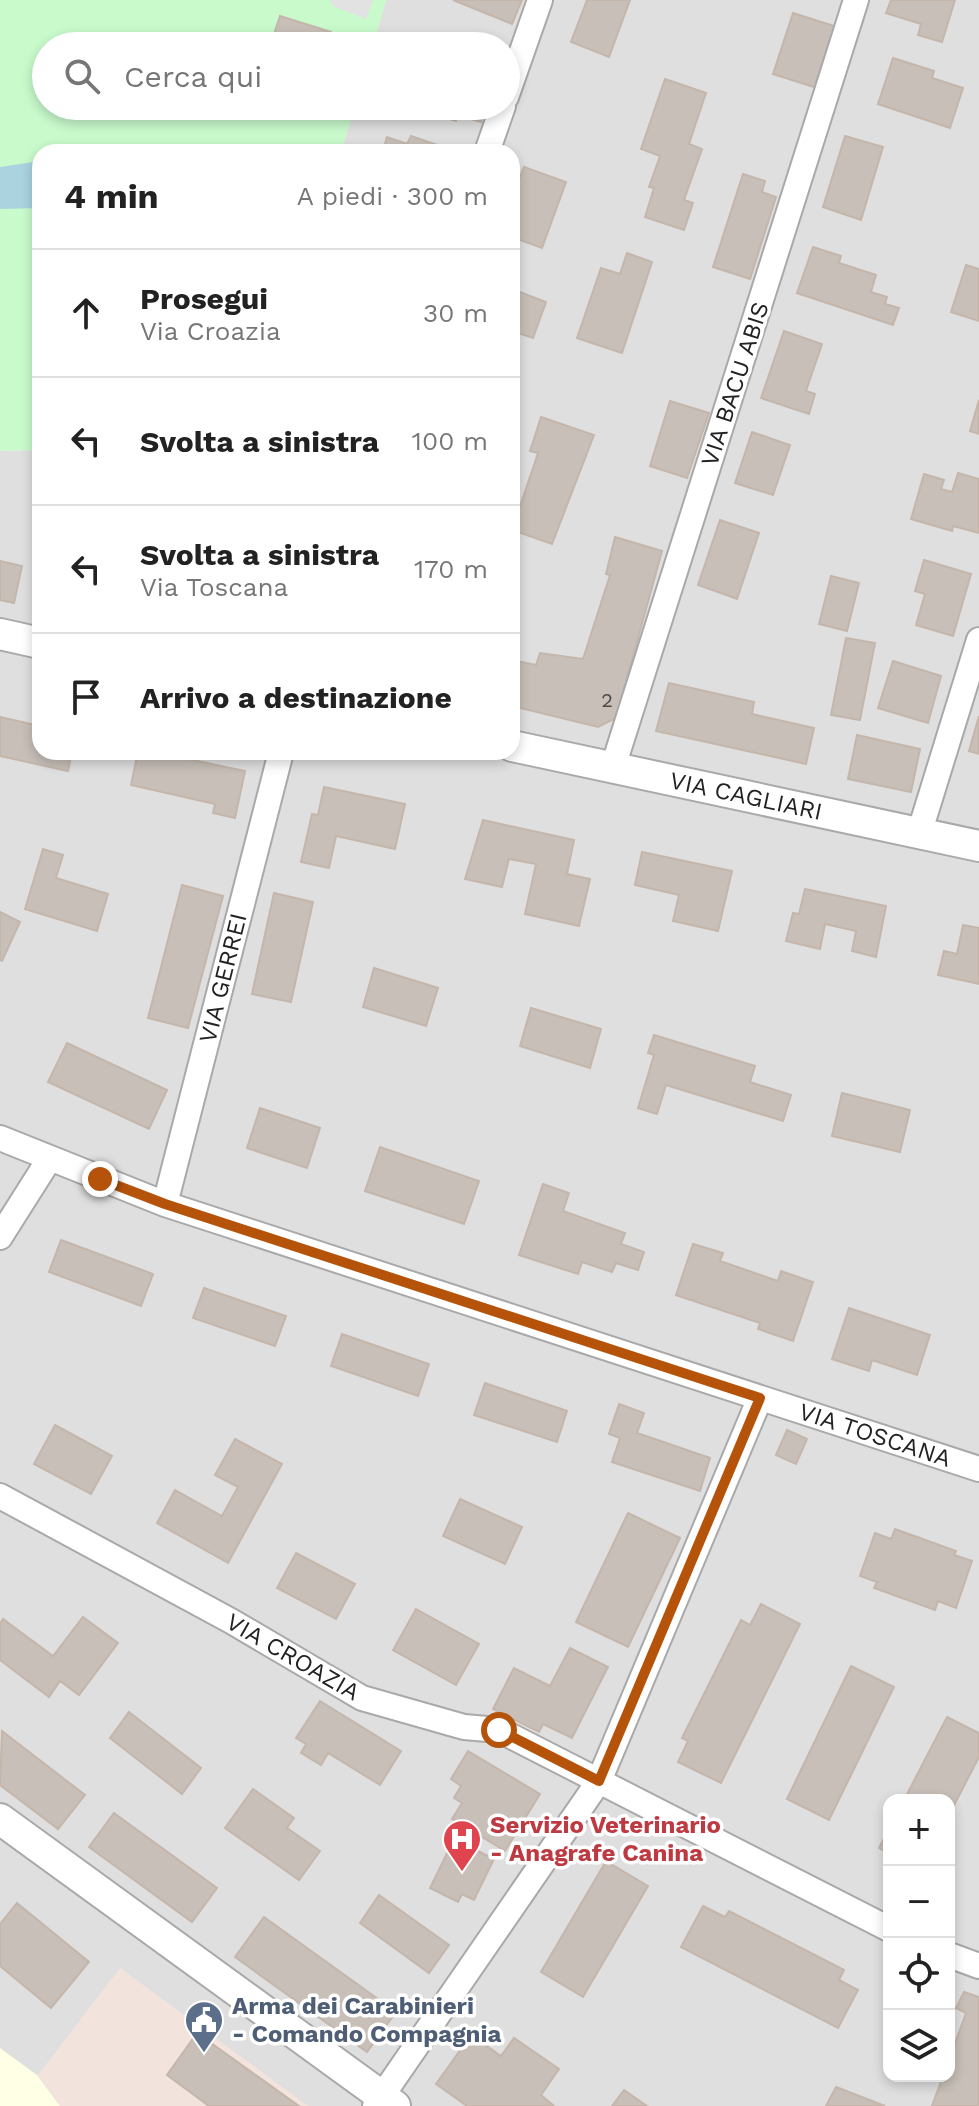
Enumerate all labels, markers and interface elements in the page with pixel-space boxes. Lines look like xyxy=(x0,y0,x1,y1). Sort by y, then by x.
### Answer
search box xyxy=(32,32,520,120)
icon: search xyxy=(60,54,104,98)
text: Cerca qui xyxy=(124,59,262,94)
text: 4 min xyxy=(64,176,159,216)
text: A piedi · 300 m xyxy=(297,181,488,211)
text: Prosegui xyxy=(140,281,268,316)
icon: ahead xyxy=(64,291,108,335)
text: 30 m xyxy=(423,298,488,328)
street label: VIA BACU ABIS xyxy=(695,298,775,470)
text: Via Croazia xyxy=(140,316,281,346)
icon: left xyxy=(64,419,108,463)
text: Svolta a sinistra xyxy=(140,424,379,459)
text: 100 m xyxy=(412,426,488,456)
text: Svolta a sinistra xyxy=(140,537,379,572)
icon: left xyxy=(64,547,108,591)
text: 170 m xyxy=(414,554,488,584)
text: Via Toscana xyxy=(140,572,288,602)
icon: arrive xyxy=(64,675,108,719)
text: Arrivo a destinazione xyxy=(140,680,452,715)
house number: 2 xyxy=(601,688,613,712)
street label: VIA CAGLIARI xyxy=(667,766,825,826)
street label: VIA GERREI xyxy=(193,910,253,1046)
route end xyxy=(82,1161,118,1197)
street label: VIA TOSCANA xyxy=(795,1397,955,1473)
street label: VIA CROAZIA xyxy=(221,1608,365,1707)
route start xyxy=(481,1712,517,1748)
map controls xyxy=(883,1794,955,2082)
button: + xyxy=(883,1794,955,1866)
place label: Servizio Veterinario - Anagrafe Canina xyxy=(490,1811,721,1867)
hospital icon: Servizio Veterinario - Anagrafe Canina xyxy=(441,1818,483,1873)
button: − xyxy=(883,1866,955,1938)
button: locate xyxy=(883,1938,955,2010)
place label: Arma dei Carabinieri - Comando Compagnia xyxy=(232,1992,501,2048)
public building icon: Arma dei Carabinieri - Comando Compagnia xyxy=(183,1999,225,2054)
button: layers xyxy=(883,2010,955,2082)

